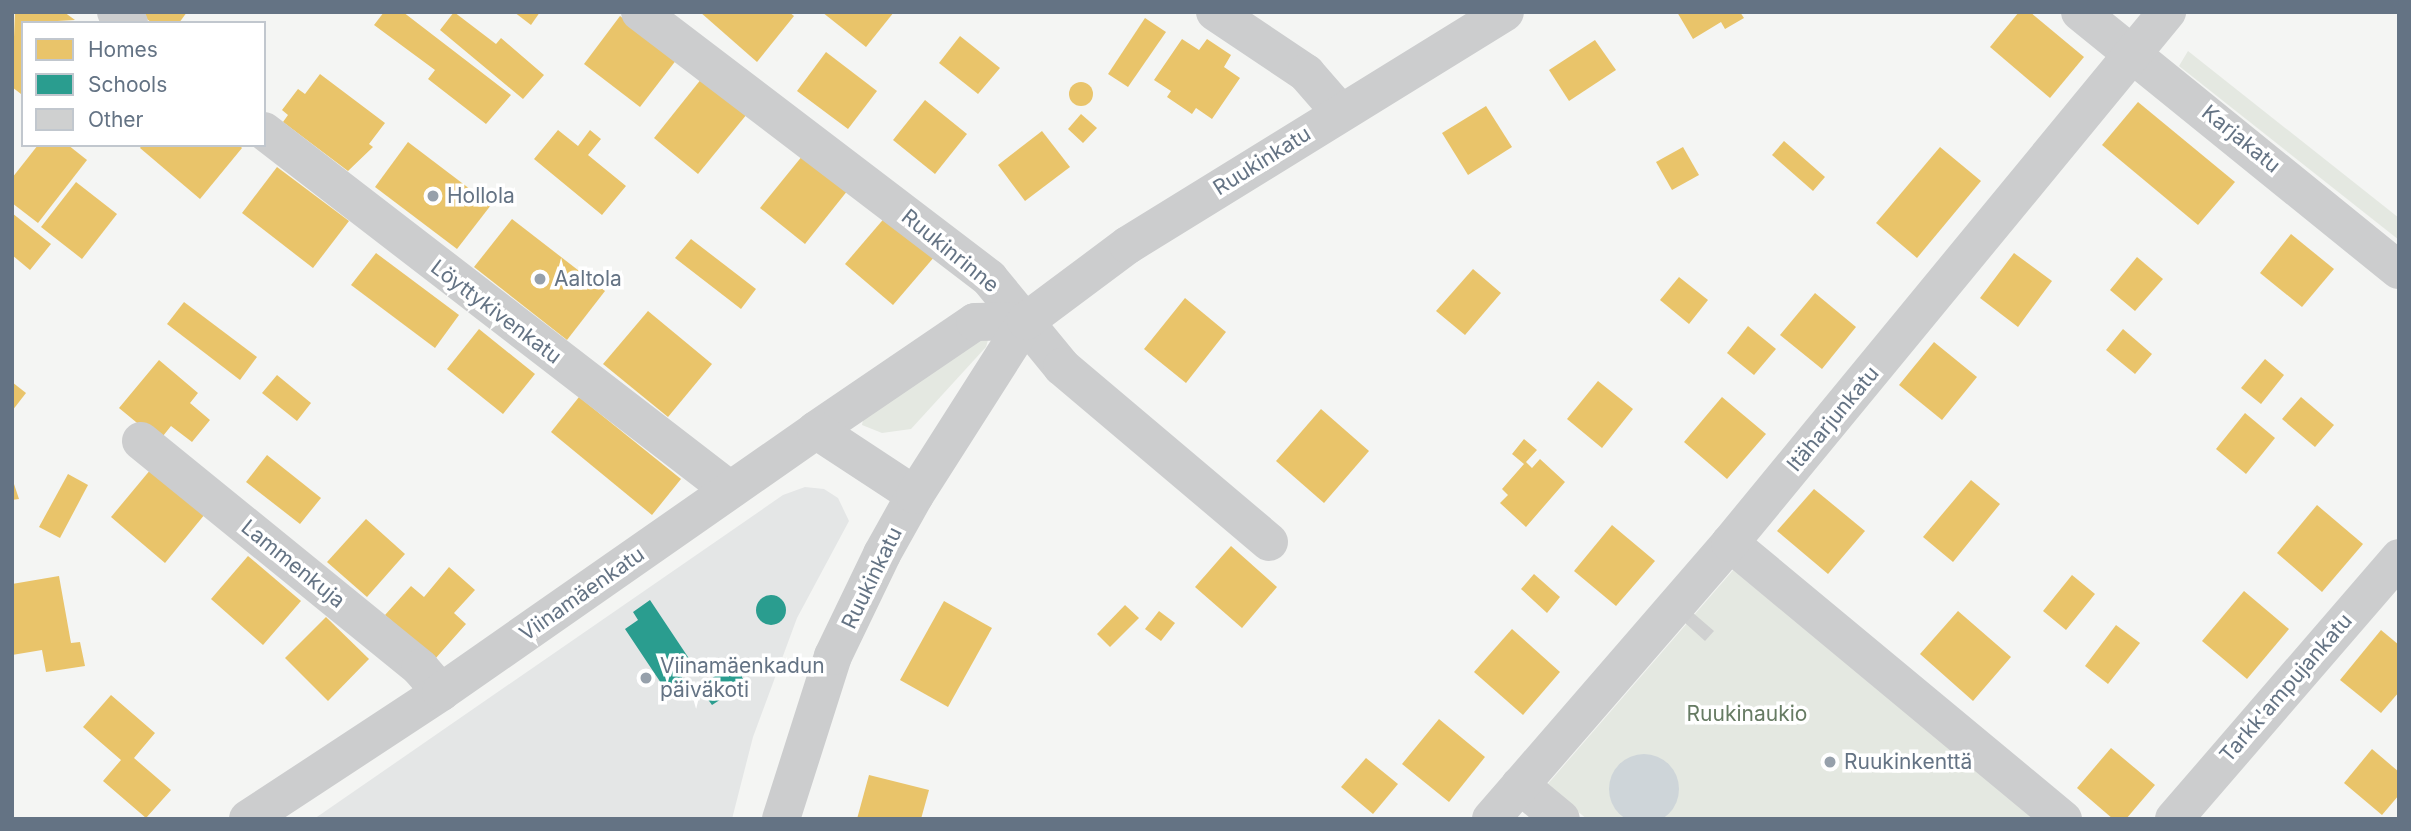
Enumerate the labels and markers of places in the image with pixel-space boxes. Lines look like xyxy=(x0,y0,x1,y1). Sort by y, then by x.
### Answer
place label: Hollola xyxy=(447,183,515,209)
marker: Hollola xyxy=(425,188,441,204)
place label: Aaltola xyxy=(554,266,622,292)
marker: Aaltola xyxy=(532,271,548,287)
place label: Viinamäenkadun päiväkoti xyxy=(660,653,825,703)
marker: Viinamäenkadun päiväkoti xyxy=(638,670,654,686)
place label: Ruukinkenttä xyxy=(1844,749,1972,775)
marker: Ruukinkenttä xyxy=(1822,754,1838,770)

